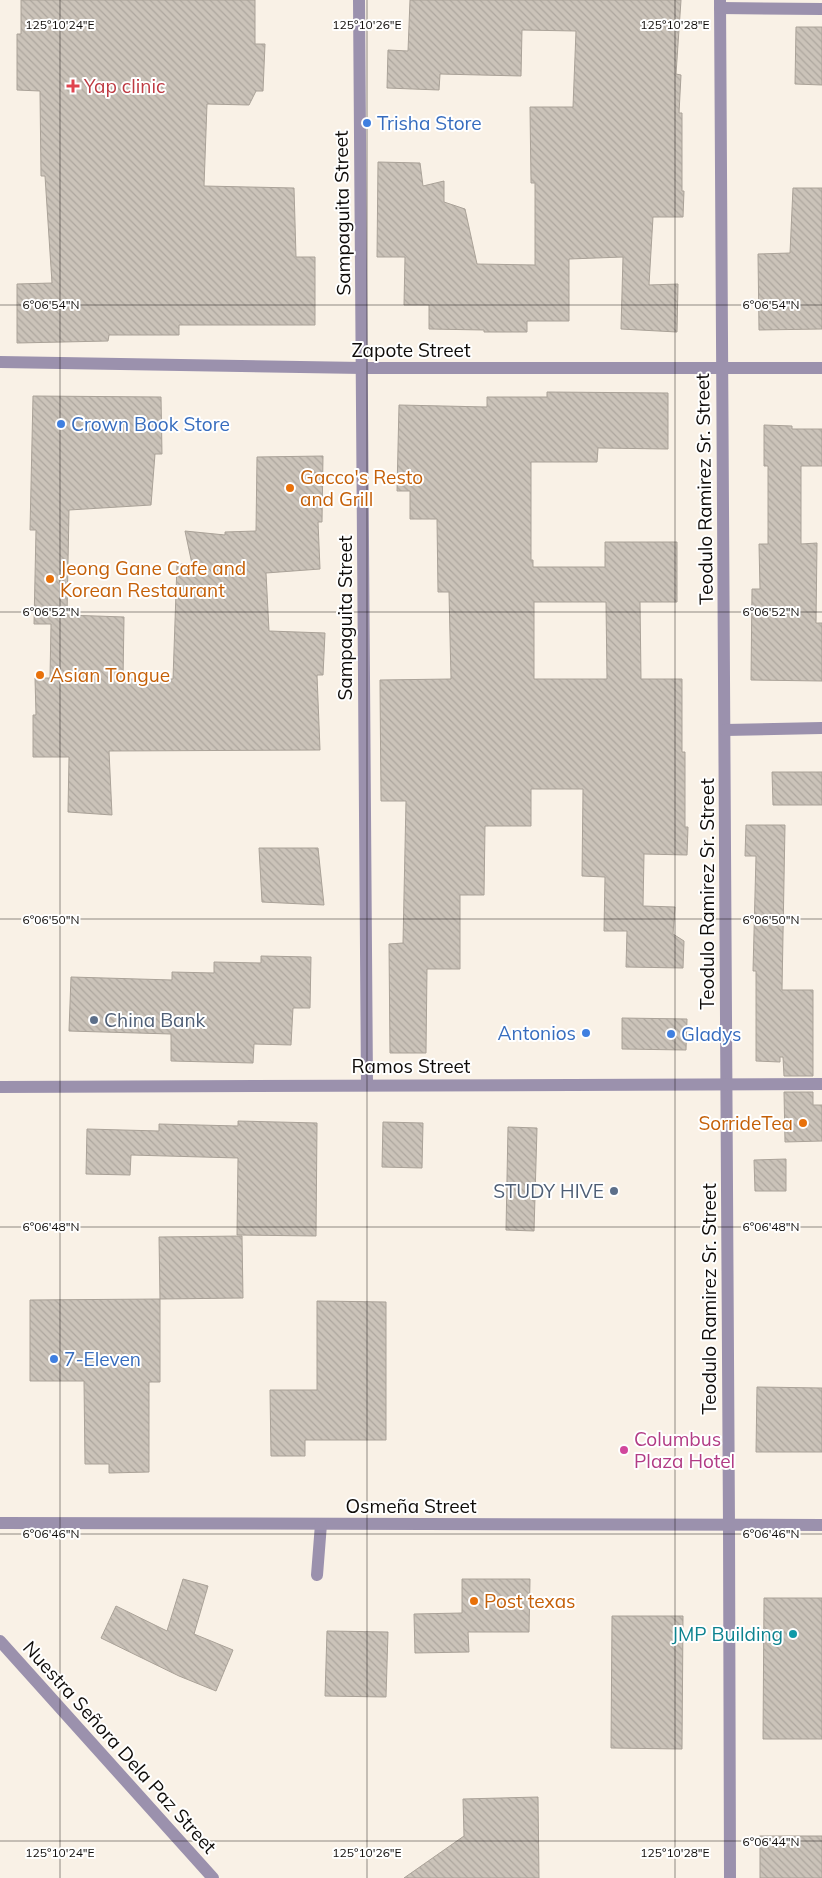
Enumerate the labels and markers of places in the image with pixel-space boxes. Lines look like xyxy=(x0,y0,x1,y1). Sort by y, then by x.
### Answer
place label: Yap clinic xyxy=(83,74,165,98)
marker: Yap clinic xyxy=(66,79,80,93)
place label: Trisha Store xyxy=(377,111,482,135)
marker: Trisha Store xyxy=(361,117,373,129)
place label: Crown Book Store xyxy=(71,412,230,436)
marker: Crown Book Store xyxy=(55,418,67,430)
place label: Gacco's Resto and Grill xyxy=(300,465,423,511)
marker: Gacco's Resto and Grill xyxy=(284,482,296,494)
place label: Jeong Gane Cafe and Korean Restaurant xyxy=(60,556,246,602)
marker: Jeong Gane Cafe and Korean Restaurant xyxy=(44,573,56,585)
place label: Asian Tongue xyxy=(50,663,170,687)
marker: Asian Tongue xyxy=(34,669,46,681)
place label: China Bank xyxy=(104,1008,206,1032)
marker: China Bank xyxy=(88,1014,100,1026)
place label: Antonios xyxy=(498,1021,576,1045)
place label: Gladys xyxy=(681,1022,742,1046)
marker: Antonios xyxy=(580,1027,592,1039)
marker: Gladys xyxy=(665,1028,677,1040)
place label: SorrideTea xyxy=(699,1111,793,1135)
marker: SorrideTea xyxy=(797,1117,809,1129)
place label: STUDY HIVE xyxy=(493,1179,604,1203)
marker: STUDY HIVE xyxy=(608,1185,620,1197)
place label: 7-Eleven xyxy=(64,1347,141,1371)
marker: 7-Eleven xyxy=(48,1353,60,1365)
place label: Columbus Plaza Hotel xyxy=(634,1427,735,1473)
marker: Columbus Plaza Hotel xyxy=(618,1444,630,1456)
place label: Post texas xyxy=(484,1589,575,1613)
marker: Post texas xyxy=(468,1595,480,1607)
place label: JMP Building xyxy=(672,1622,783,1646)
marker: JMP Building xyxy=(787,1628,799,1640)

